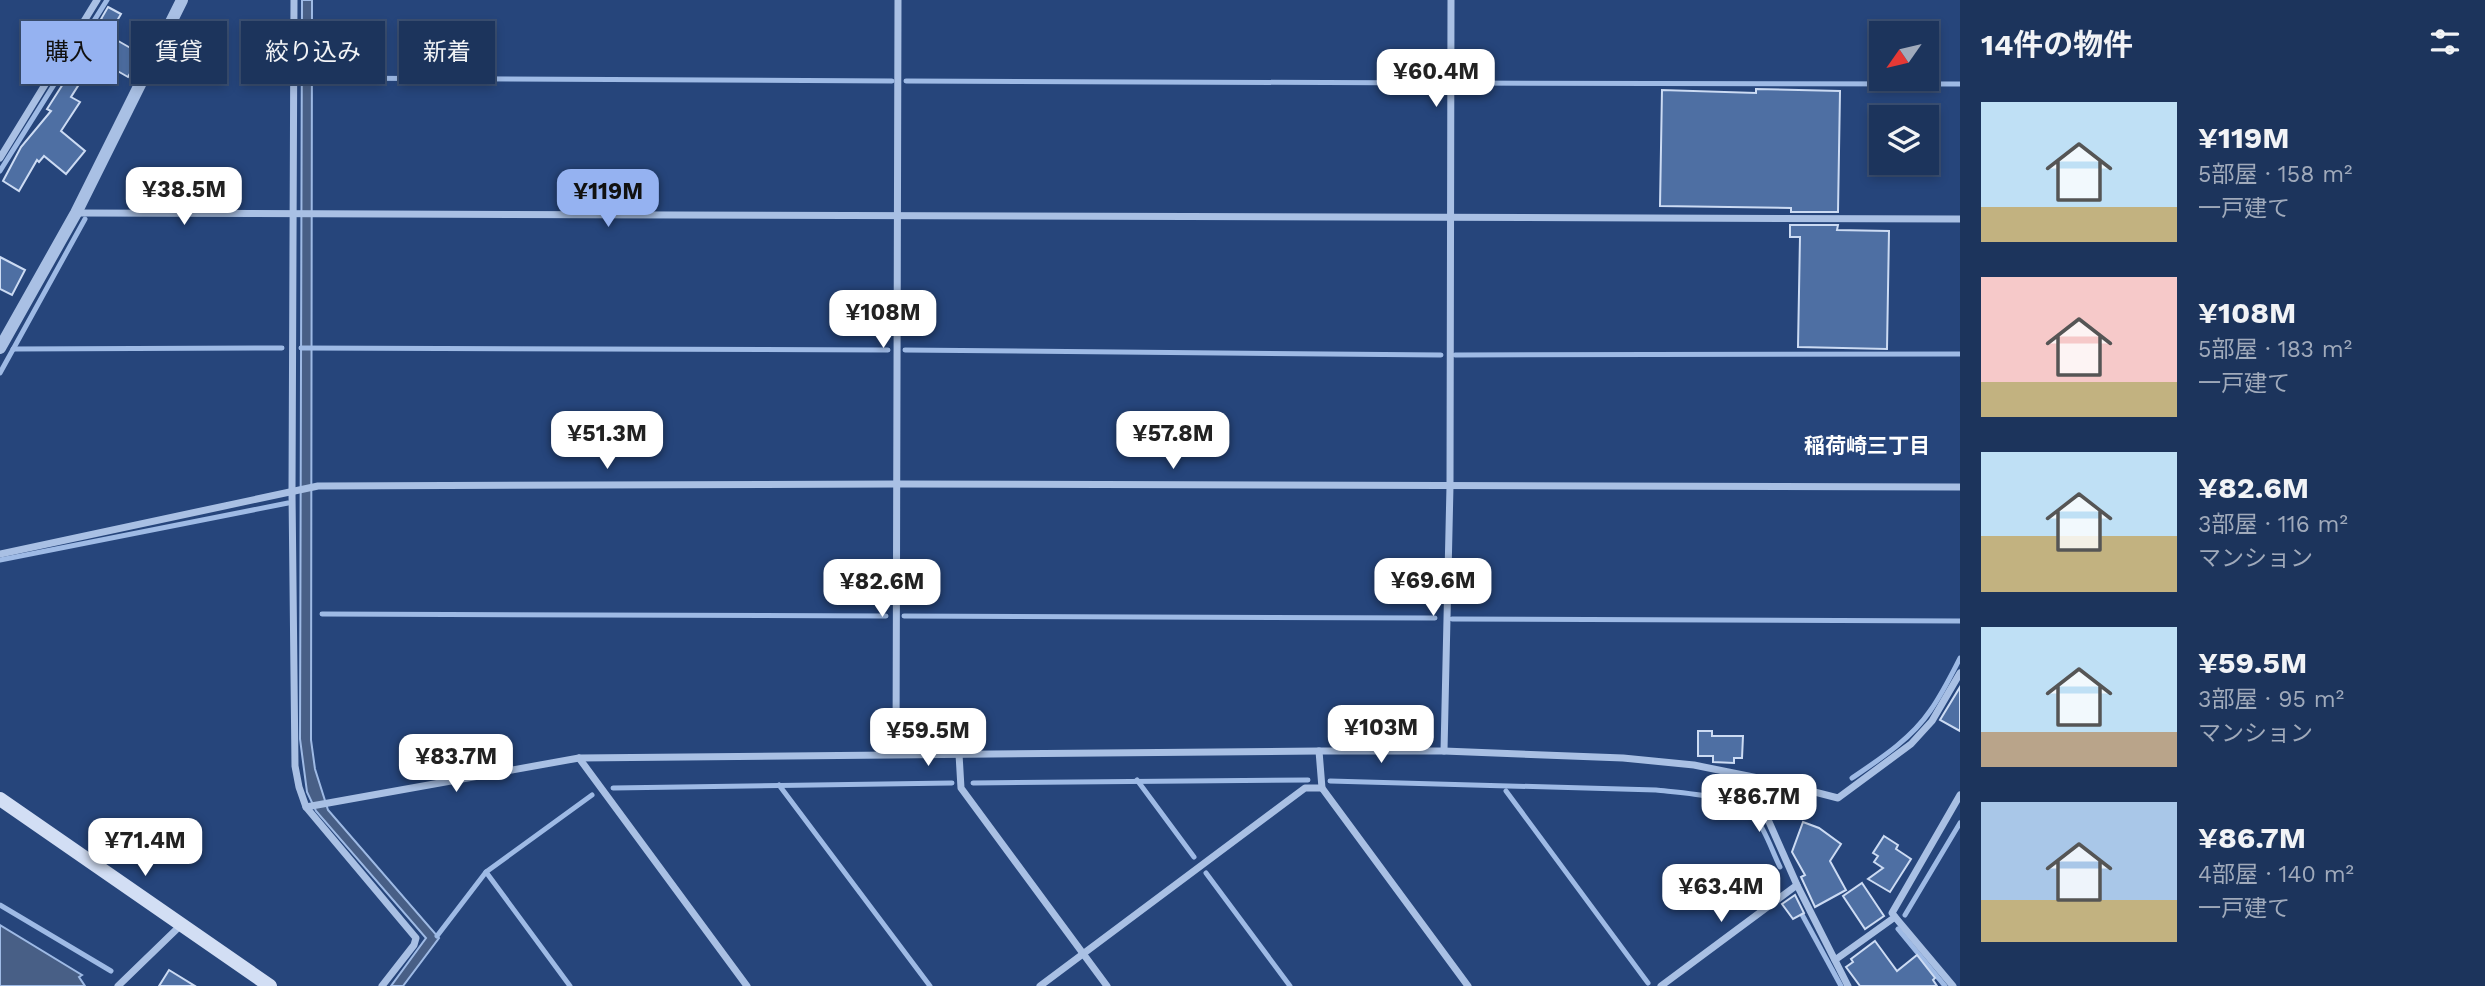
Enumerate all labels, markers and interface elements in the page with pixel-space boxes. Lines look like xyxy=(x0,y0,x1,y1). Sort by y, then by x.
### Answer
chip: 購入 xyxy=(21,21,117,84)
chip: 賃貸 xyxy=(131,21,227,84)
chip: 絞り込み xyxy=(241,21,385,84)
chip: 新着 xyxy=(399,21,495,84)
north arrow xyxy=(1869,21,1939,91)
map controls xyxy=(1869,21,1939,175)
icon: filters xyxy=(2426,23,2464,61)
text: 14件の物件 xyxy=(1981,27,2133,62)
pin: ¥60.4M xyxy=(1379,50,1493,109)
text: ¥60.4M xyxy=(1393,58,1479,85)
button: layers xyxy=(1869,105,1939,175)
text: ¥119M xyxy=(2198,120,2290,155)
icon: home xyxy=(2037,130,2121,214)
text: 5部屋 · 158 m² xyxy=(2198,161,2353,188)
pin: ¥38.5M xyxy=(127,168,241,227)
pin: ¥119M xyxy=(559,170,657,229)
text: ¥38.5M xyxy=(142,176,226,203)
text: ¥119M xyxy=(573,178,643,205)
text: 一戸建て xyxy=(2198,195,2290,222)
pin: ¥108M xyxy=(834,290,932,350)
text: ¥108M xyxy=(2198,295,2296,330)
text: ¥108M xyxy=(845,299,921,326)
icon: home xyxy=(2037,305,2121,389)
text: 5部屋 · 183 m² xyxy=(2198,336,2352,363)
text: 一戸建て xyxy=(2198,370,2290,397)
pin: ¥51.3M xyxy=(550,412,664,471)
pin: ¥57.8M xyxy=(1116,412,1230,471)
text: ¥51.3M xyxy=(567,420,647,447)
text: ¥57.8M xyxy=(1132,420,1214,447)
district label: 稲荷崎三丁目 xyxy=(1804,433,1930,458)
text: ¥82.6M xyxy=(2198,470,2309,505)
icon: home xyxy=(2037,480,2121,564)
text: 3部屋 · 116 m² xyxy=(2198,511,2348,538)
text: マンション xyxy=(2198,545,2313,572)
pin: ¥69.6M xyxy=(1376,558,1490,618)
pin: ¥82.6M xyxy=(825,560,939,619)
text: ¥69.6M xyxy=(1390,567,1476,594)
text: ¥82.6M xyxy=(839,568,925,595)
text: ¥59.5M xyxy=(2198,645,2307,680)
icon: home xyxy=(2037,655,2121,739)
text: 3部屋 · 95 m² xyxy=(2198,686,2344,713)
pin: ¥103M xyxy=(1332,706,1430,765)
pin: ¥59.5M xyxy=(871,708,985,768)
text: ¥103M xyxy=(1344,714,1418,741)
text: ¥59.5M xyxy=(886,717,970,744)
text: マンション xyxy=(2198,720,2313,747)
pin: ¥83.7M xyxy=(399,734,513,794)
text: ¥83.7M xyxy=(415,743,497,770)
pin: ¥86.7M xyxy=(1702,774,1816,834)
text: ¥86.7M xyxy=(1718,783,1800,810)
pin: ¥71.4M xyxy=(88,818,202,878)
text: ¥86.7M xyxy=(2198,820,2306,855)
text: ¥71.4M xyxy=(104,827,186,854)
icon: home xyxy=(2037,830,2121,914)
text: 4部屋 · 140 m² xyxy=(2198,861,2354,888)
pin: ¥63.4M xyxy=(1664,864,1778,924)
text: ¥63.4M xyxy=(1678,873,1764,900)
text: 一戸建て xyxy=(2198,895,2290,922)

